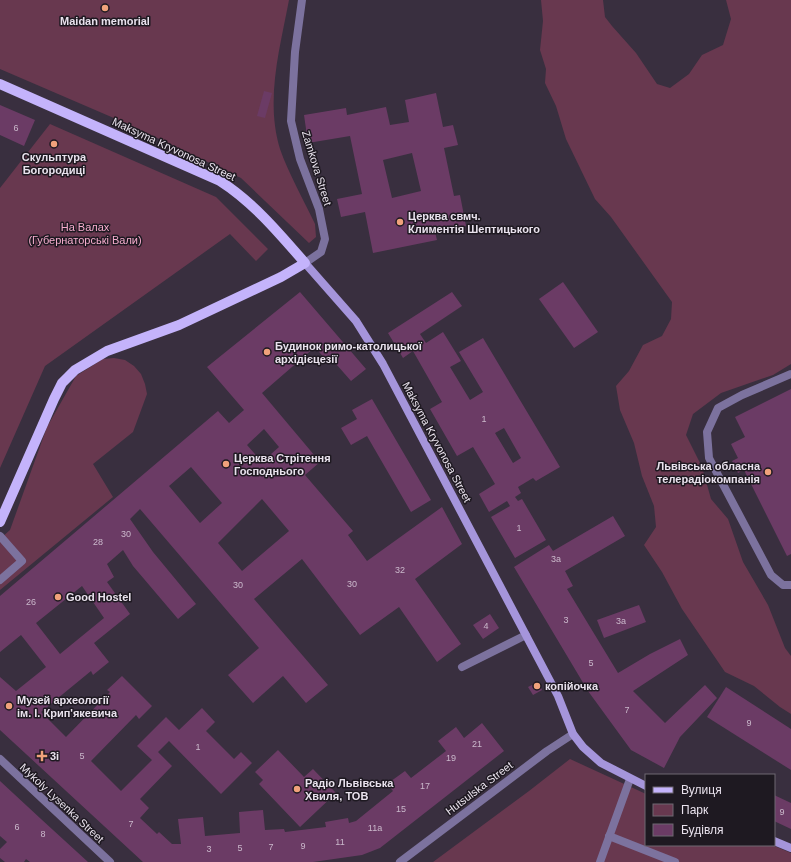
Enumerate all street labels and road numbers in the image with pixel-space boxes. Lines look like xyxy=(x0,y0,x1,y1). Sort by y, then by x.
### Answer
street label: Maksyma Kryvonosa Street xyxy=(111,115,237,183)
street label: Zamkova Street xyxy=(300,129,334,207)
street label: Maksyma Kryvonosa Street xyxy=(400,380,474,504)
street label: Hutsulska Street xyxy=(443,759,515,817)
street label: Mykoly Lysenka Street xyxy=(18,761,106,845)

